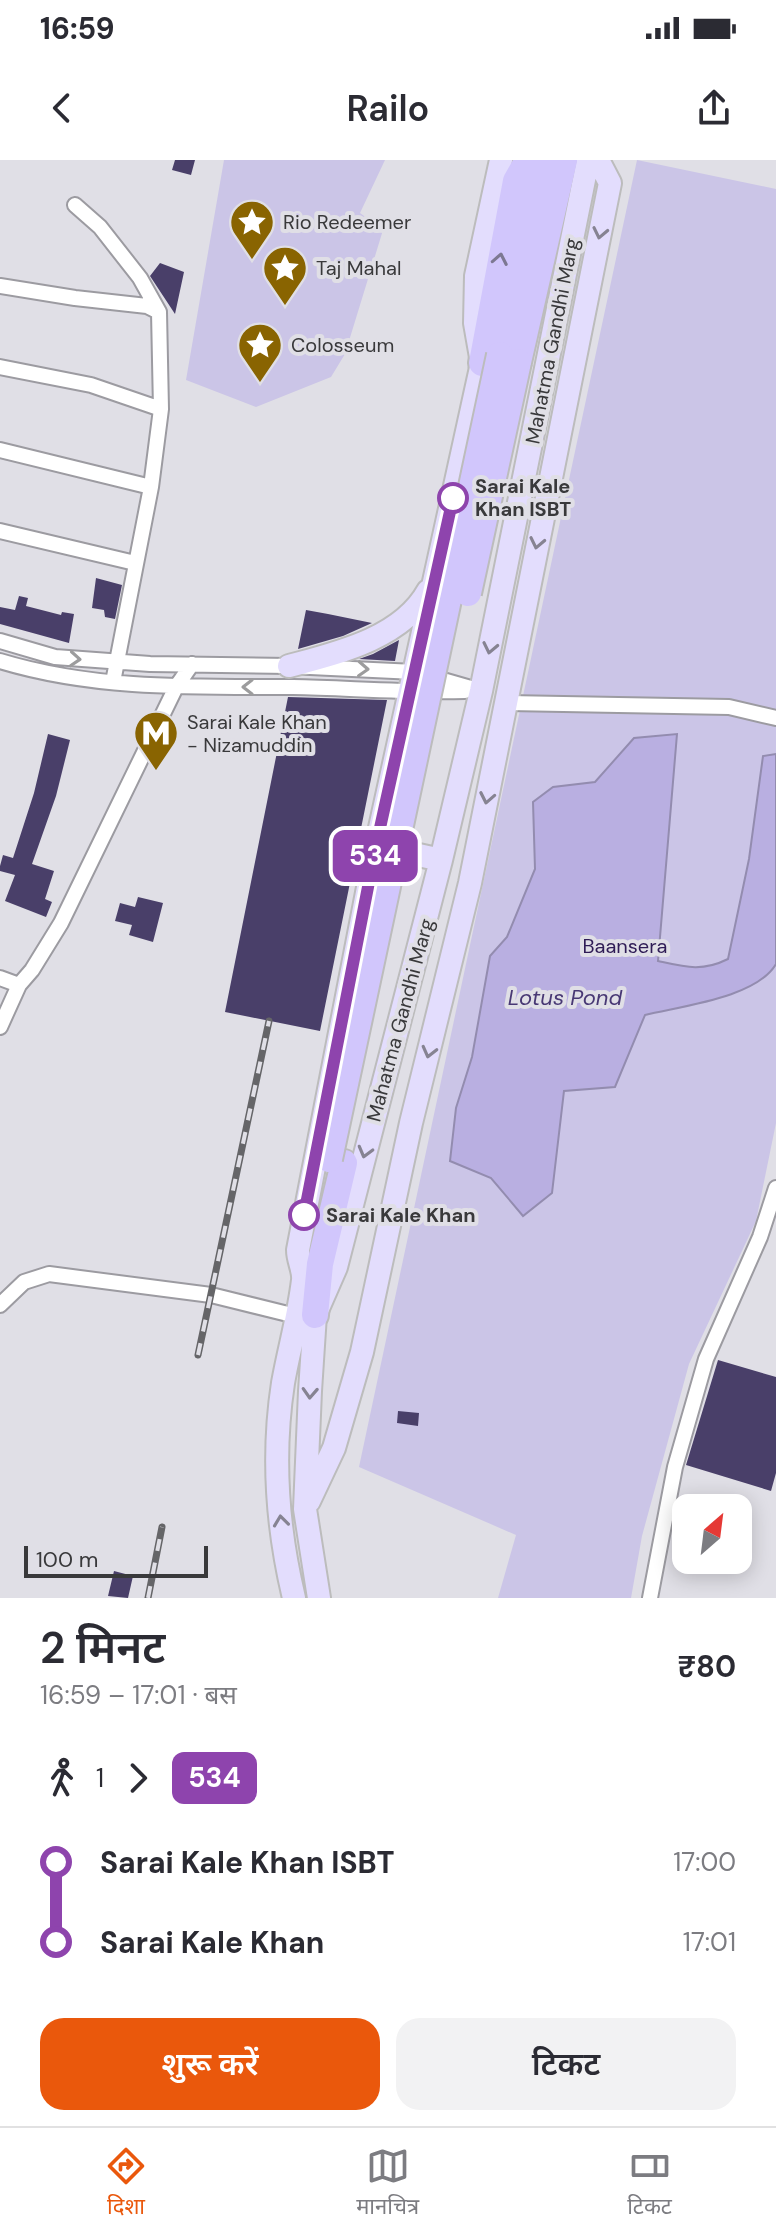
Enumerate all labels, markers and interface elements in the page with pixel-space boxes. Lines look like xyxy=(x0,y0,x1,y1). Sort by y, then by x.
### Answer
text: 16:59 xyxy=(40,9,115,48)
text: Railo xyxy=(347,85,429,132)
icon: back xyxy=(40,86,84,130)
icon: share xyxy=(692,86,736,130)
place icon: Rio Redeemer xyxy=(228,198,276,261)
place label: Rio Redeemer xyxy=(283,209,411,235)
one-way arrow xyxy=(592,226,609,240)
street label: Mahatma Gandhi Marg xyxy=(519,236,585,446)
place icon: Taj Mahal xyxy=(261,244,309,307)
one-way arrow xyxy=(491,252,508,266)
place label: Taj Mahal xyxy=(316,255,401,281)
place icon: Colosseum xyxy=(236,321,284,384)
place label: Colosseum xyxy=(291,332,394,358)
place label: Sarai Kale Khan ISBT xyxy=(475,473,571,522)
marker: Sarai Kale Khan ISBT xyxy=(438,483,468,513)
one-way arrow xyxy=(529,536,546,549)
one-way arrow xyxy=(482,641,499,655)
one-way arrow xyxy=(69,650,82,667)
one-way arrow xyxy=(357,660,370,677)
one-way arrow xyxy=(241,678,254,696)
metro station icon: Sarai Kale Khan - Nizamuddin xyxy=(132,709,180,772)
place label: Sarai Kale Khan - Nizamuddin xyxy=(187,709,327,758)
one-way arrow xyxy=(479,791,496,805)
line badge: 534 xyxy=(329,830,421,882)
text: 534 xyxy=(349,837,401,874)
street label: Mahatma Gandhi Marg xyxy=(360,916,440,1124)
park label: Baansera xyxy=(583,933,667,959)
water label: Lotus Pond xyxy=(508,983,622,1012)
one-way arrow xyxy=(421,1044,438,1058)
one-way arrow xyxy=(358,1145,375,1159)
marker: Sarai Kale Khan xyxy=(289,1200,319,1230)
place label: Sarai Kale Khan xyxy=(326,1202,476,1228)
one-way arrow xyxy=(302,1387,319,1400)
north arrow xyxy=(672,1494,752,1574)
map controls xyxy=(672,1494,752,1574)
one-way arrow xyxy=(273,1514,290,1527)
scale bar xyxy=(24,1542,208,1578)
text: 100 m xyxy=(36,1545,98,1574)
text: 2 मिनट xyxy=(40,1619,165,1677)
text: ₹80 xyxy=(677,1647,736,1686)
text: 16:59 – 17:01 · बस xyxy=(40,1678,237,1712)
icon: walk xyxy=(40,1756,84,1800)
icon: forward xyxy=(116,1756,160,1800)
text: 534 xyxy=(188,1759,241,1796)
text: 1 xyxy=(96,1761,104,1795)
text: Sarai Kale Khan ISBT xyxy=(100,1843,394,1882)
text: 17:00 xyxy=(673,1845,736,1879)
text: Sarai Kale Khan xyxy=(100,1923,324,1962)
text: 17:01 xyxy=(683,1925,736,1959)
button: शुरू करें xyxy=(40,2018,380,2110)
button: टिकट xyxy=(396,2018,736,2110)
tab: दिशा xyxy=(104,2144,148,2223)
tab: मानचित्र xyxy=(356,2144,419,2223)
tab: टिकट xyxy=(627,2144,672,2223)

